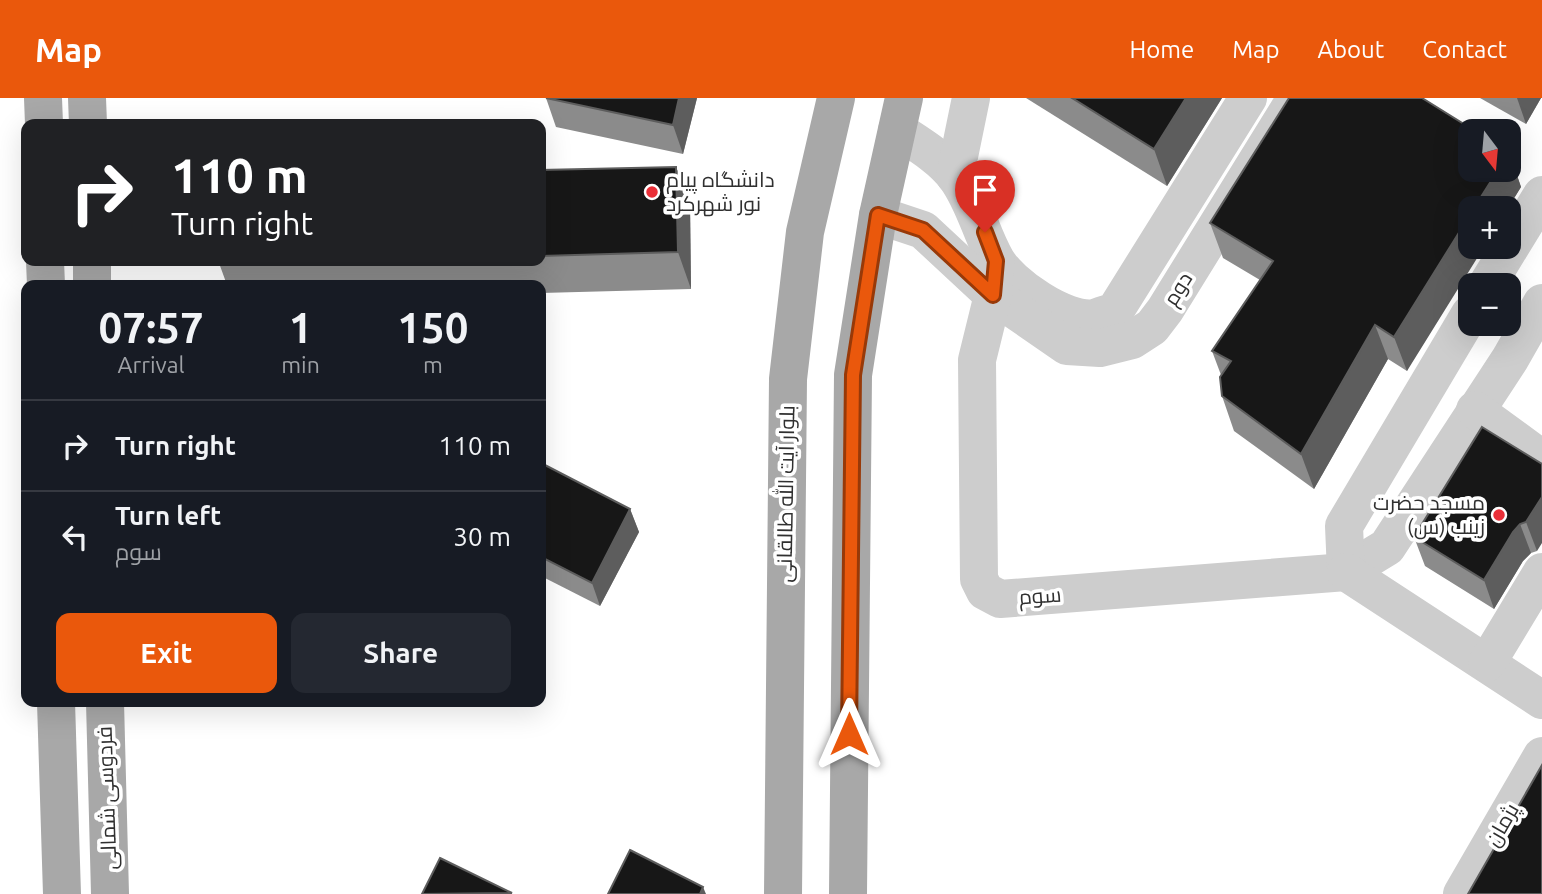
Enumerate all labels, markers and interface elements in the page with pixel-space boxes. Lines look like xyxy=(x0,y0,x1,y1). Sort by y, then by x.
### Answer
text: Map xyxy=(35,31,102,68)
text: Home xyxy=(1129,36,1194,63)
text: Map xyxy=(1232,36,1279,63)
text: About xyxy=(1317,36,1384,63)
text: Contact xyxy=(1422,36,1507,63)
north arrow xyxy=(1458,119,1521,182)
map controls xyxy=(1458,119,1521,336)
icon: right xyxy=(56,147,147,238)
text: 110 m xyxy=(171,147,308,202)
pin xyxy=(955,160,1015,232)
place label: دانشگاه پیام نور شهرکرد xyxy=(666,167,775,217)
icon: arrive xyxy=(966,171,1004,209)
marker: دانشگاه پیام نور شهرکرد xyxy=(644,184,660,200)
button: + xyxy=(1458,196,1521,259)
text: Turn right xyxy=(171,205,313,241)
street label: دوم xyxy=(1158,267,1199,311)
button: − xyxy=(1458,273,1521,336)
text: 07:57 xyxy=(99,304,204,351)
text: 1 xyxy=(289,304,312,351)
text: 150 xyxy=(397,304,468,351)
text: Arrival xyxy=(118,352,185,377)
text: min xyxy=(281,352,320,377)
text: m xyxy=(423,352,443,377)
street label: بلوار آیت الله طالقانی xyxy=(770,405,801,583)
icon: right xyxy=(56,427,94,465)
text: Turn right xyxy=(115,431,236,460)
text: 110 m xyxy=(439,431,511,460)
place label: مسجد حضرت زینب (س) xyxy=(1373,490,1485,540)
text: Turn left xyxy=(115,501,221,530)
marker: مسجد حضرت زینب (س) xyxy=(1491,507,1507,523)
icon: left xyxy=(56,518,94,556)
text: 30 m xyxy=(453,522,511,551)
text: سوم xyxy=(115,539,162,564)
street label: سوم xyxy=(1018,582,1062,611)
button: Exit xyxy=(56,613,277,693)
button: Share xyxy=(291,613,511,693)
position arrow xyxy=(812,697,886,771)
street label: فردوسی شمالی xyxy=(92,726,122,870)
street label: پژمان xyxy=(1479,798,1526,852)

